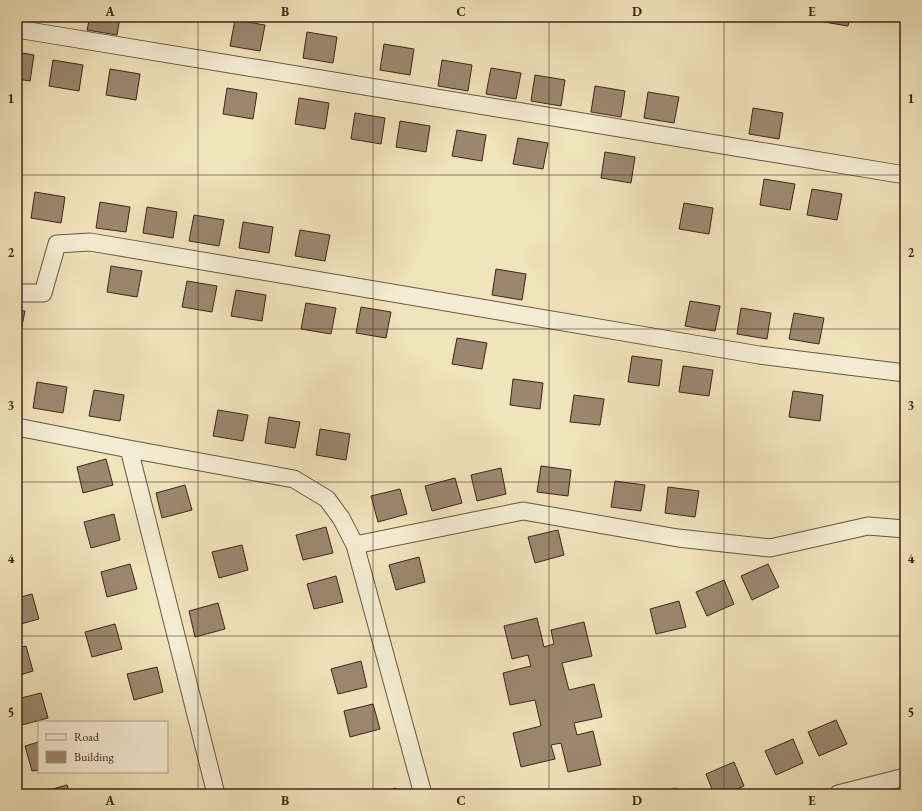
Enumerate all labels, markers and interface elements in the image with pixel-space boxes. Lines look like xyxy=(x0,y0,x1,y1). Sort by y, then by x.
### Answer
text: A xyxy=(104,3,115,20)
text: B xyxy=(281,3,289,20)
text: C xyxy=(456,3,466,20)
text: D xyxy=(632,3,642,20)
text: E xyxy=(808,3,816,20)
text: 1 xyxy=(8,90,15,107)
text: 1 xyxy=(908,90,915,107)
text: 2 xyxy=(8,244,15,261)
text: 2 xyxy=(908,244,915,261)
text: 3 xyxy=(8,397,15,414)
text: 3 xyxy=(908,397,915,414)
text: 4 xyxy=(8,550,15,567)
text: 4 xyxy=(908,550,915,567)
text: 5 xyxy=(8,704,14,721)
text: 5 xyxy=(908,704,914,721)
legend xyxy=(38,721,168,773)
text: Road xyxy=(74,729,100,745)
text: Building xyxy=(74,749,115,765)
text: A xyxy=(104,792,115,809)
text: B xyxy=(281,792,289,809)
text: C xyxy=(456,792,466,809)
text: D xyxy=(632,792,642,809)
text: E xyxy=(808,792,816,809)

